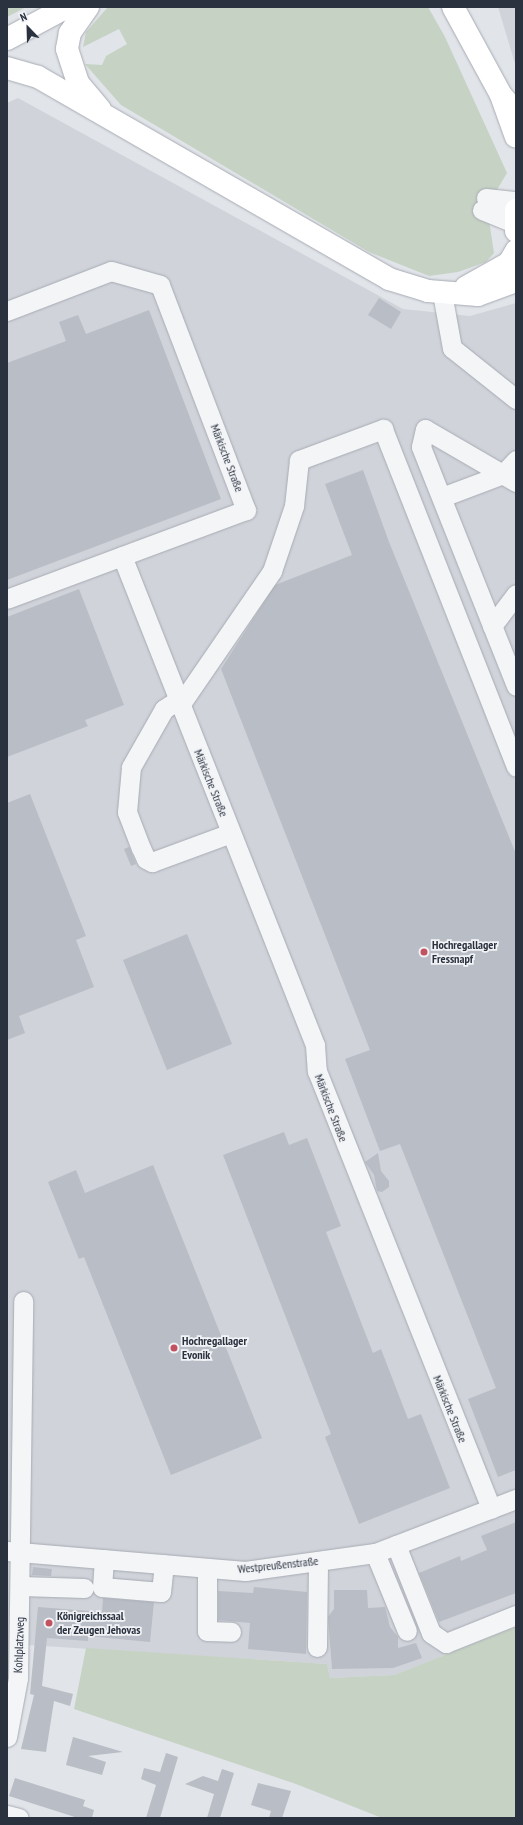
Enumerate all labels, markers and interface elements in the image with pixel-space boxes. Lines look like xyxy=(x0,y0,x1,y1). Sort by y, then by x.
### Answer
north arrow xyxy=(8,8,48,48)
text: N xyxy=(18,9,29,25)
street label: Märkische Straße xyxy=(207,422,247,494)
street label: Märkische Straße xyxy=(191,747,231,819)
place label: Hochregallager Fressnapf xyxy=(432,938,497,966)
marker: Hochregallager Fressnapf xyxy=(419,947,429,957)
street label: Märkische Straße xyxy=(311,1072,351,1144)
place label: Hochregallager Evonik xyxy=(182,1334,247,1362)
marker: Hochregallager Evonik xyxy=(169,1343,179,1353)
street label: Märkische Straße xyxy=(430,1373,470,1445)
street label: Westpreußenstraße xyxy=(237,1554,319,1576)
place label: Königreichssaal der Zeugen Jehovas xyxy=(57,1609,140,1637)
street label: Kohlplatzweg xyxy=(11,1617,27,1673)
marker: Königreichssaal der Zeugen Jehovas xyxy=(44,1618,54,1628)

